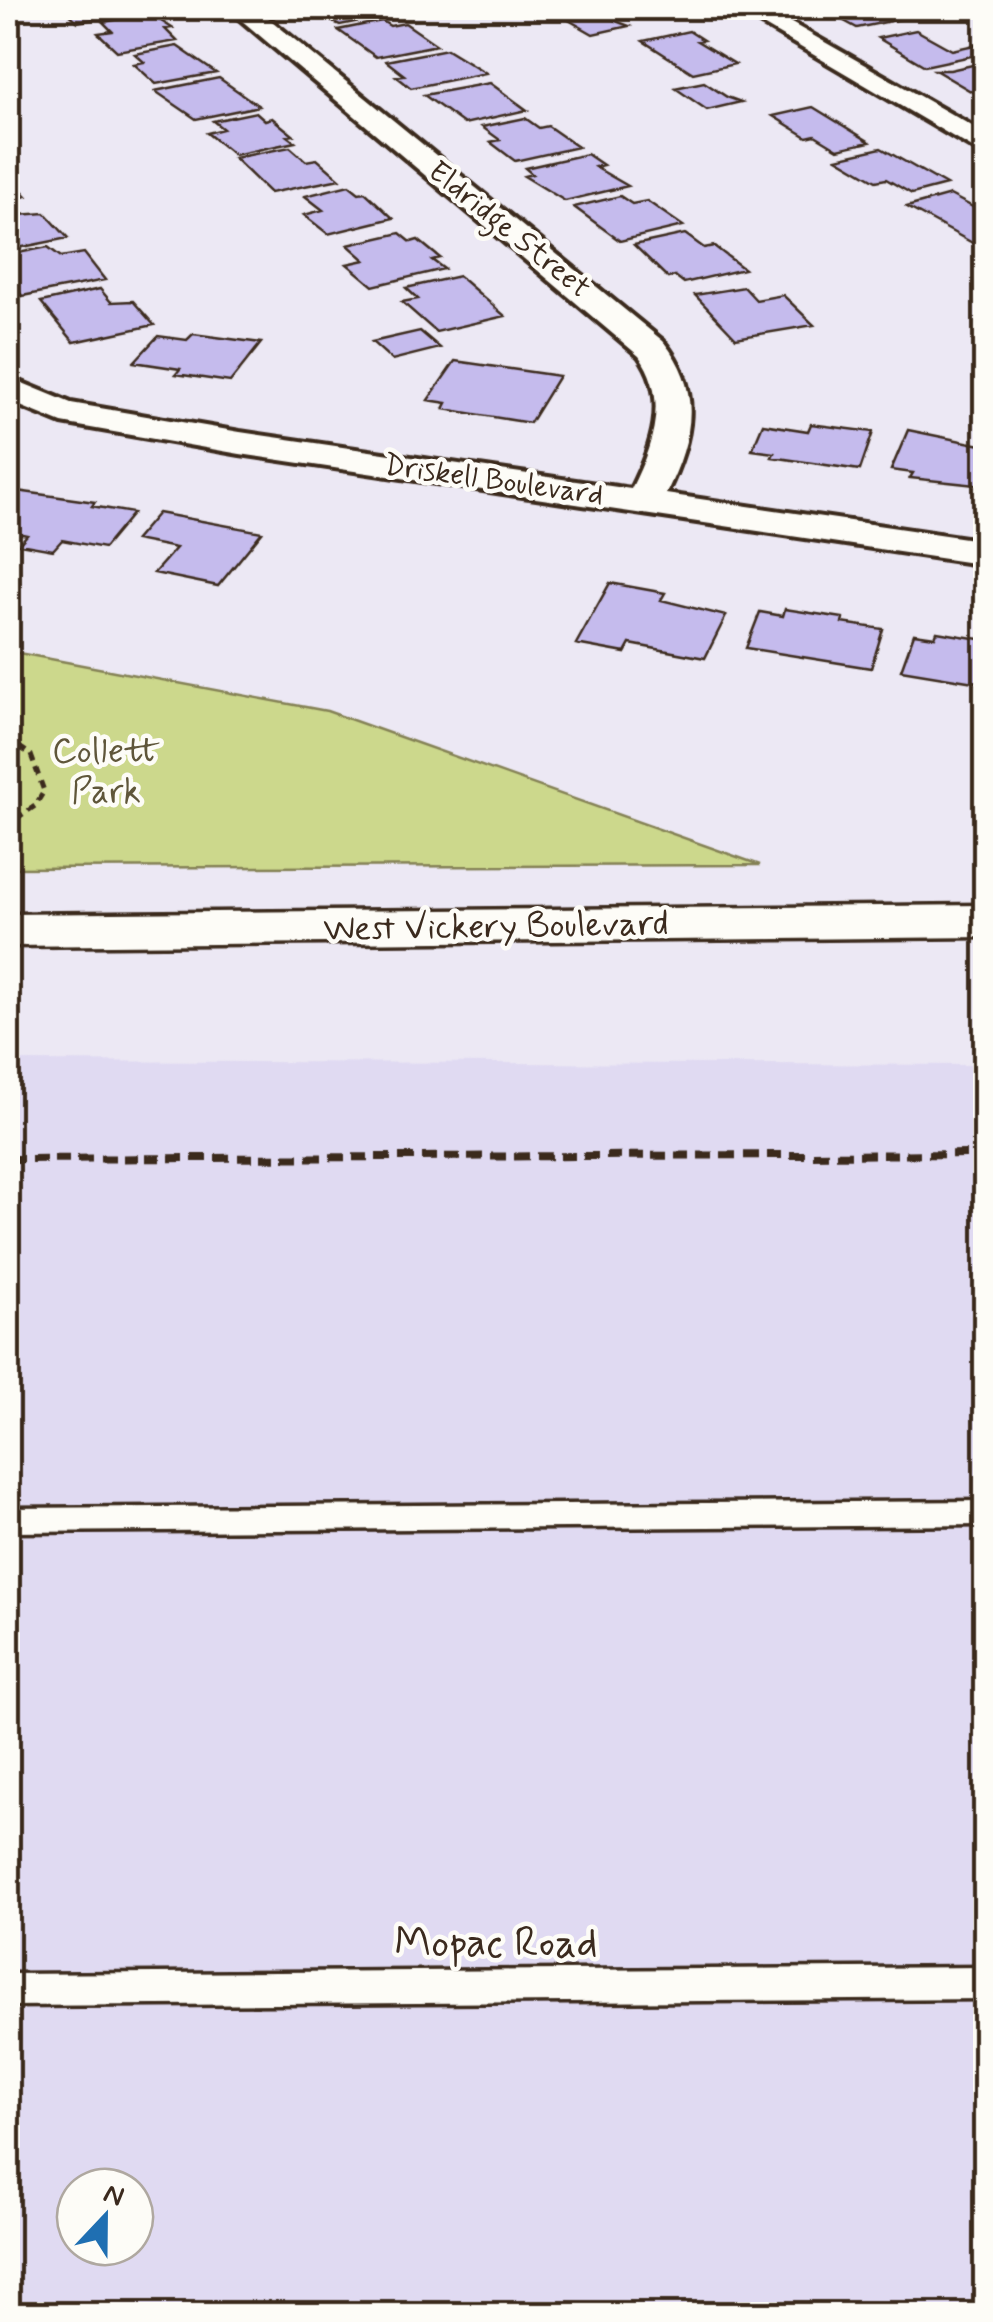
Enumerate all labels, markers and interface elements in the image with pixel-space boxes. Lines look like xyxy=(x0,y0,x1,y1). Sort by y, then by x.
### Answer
street label: Eldridge Street xyxy=(418,153,598,310)
street label: Driskell Boulevard xyxy=(382,446,606,515)
park label: Collett Park xyxy=(52,729,160,815)
street label: West Vickery Boulevard xyxy=(323,901,669,953)
street label: Mopac Road xyxy=(394,1917,598,1972)
north arrow xyxy=(55,2167,155,2267)
text: N xyxy=(98,2175,129,2217)

